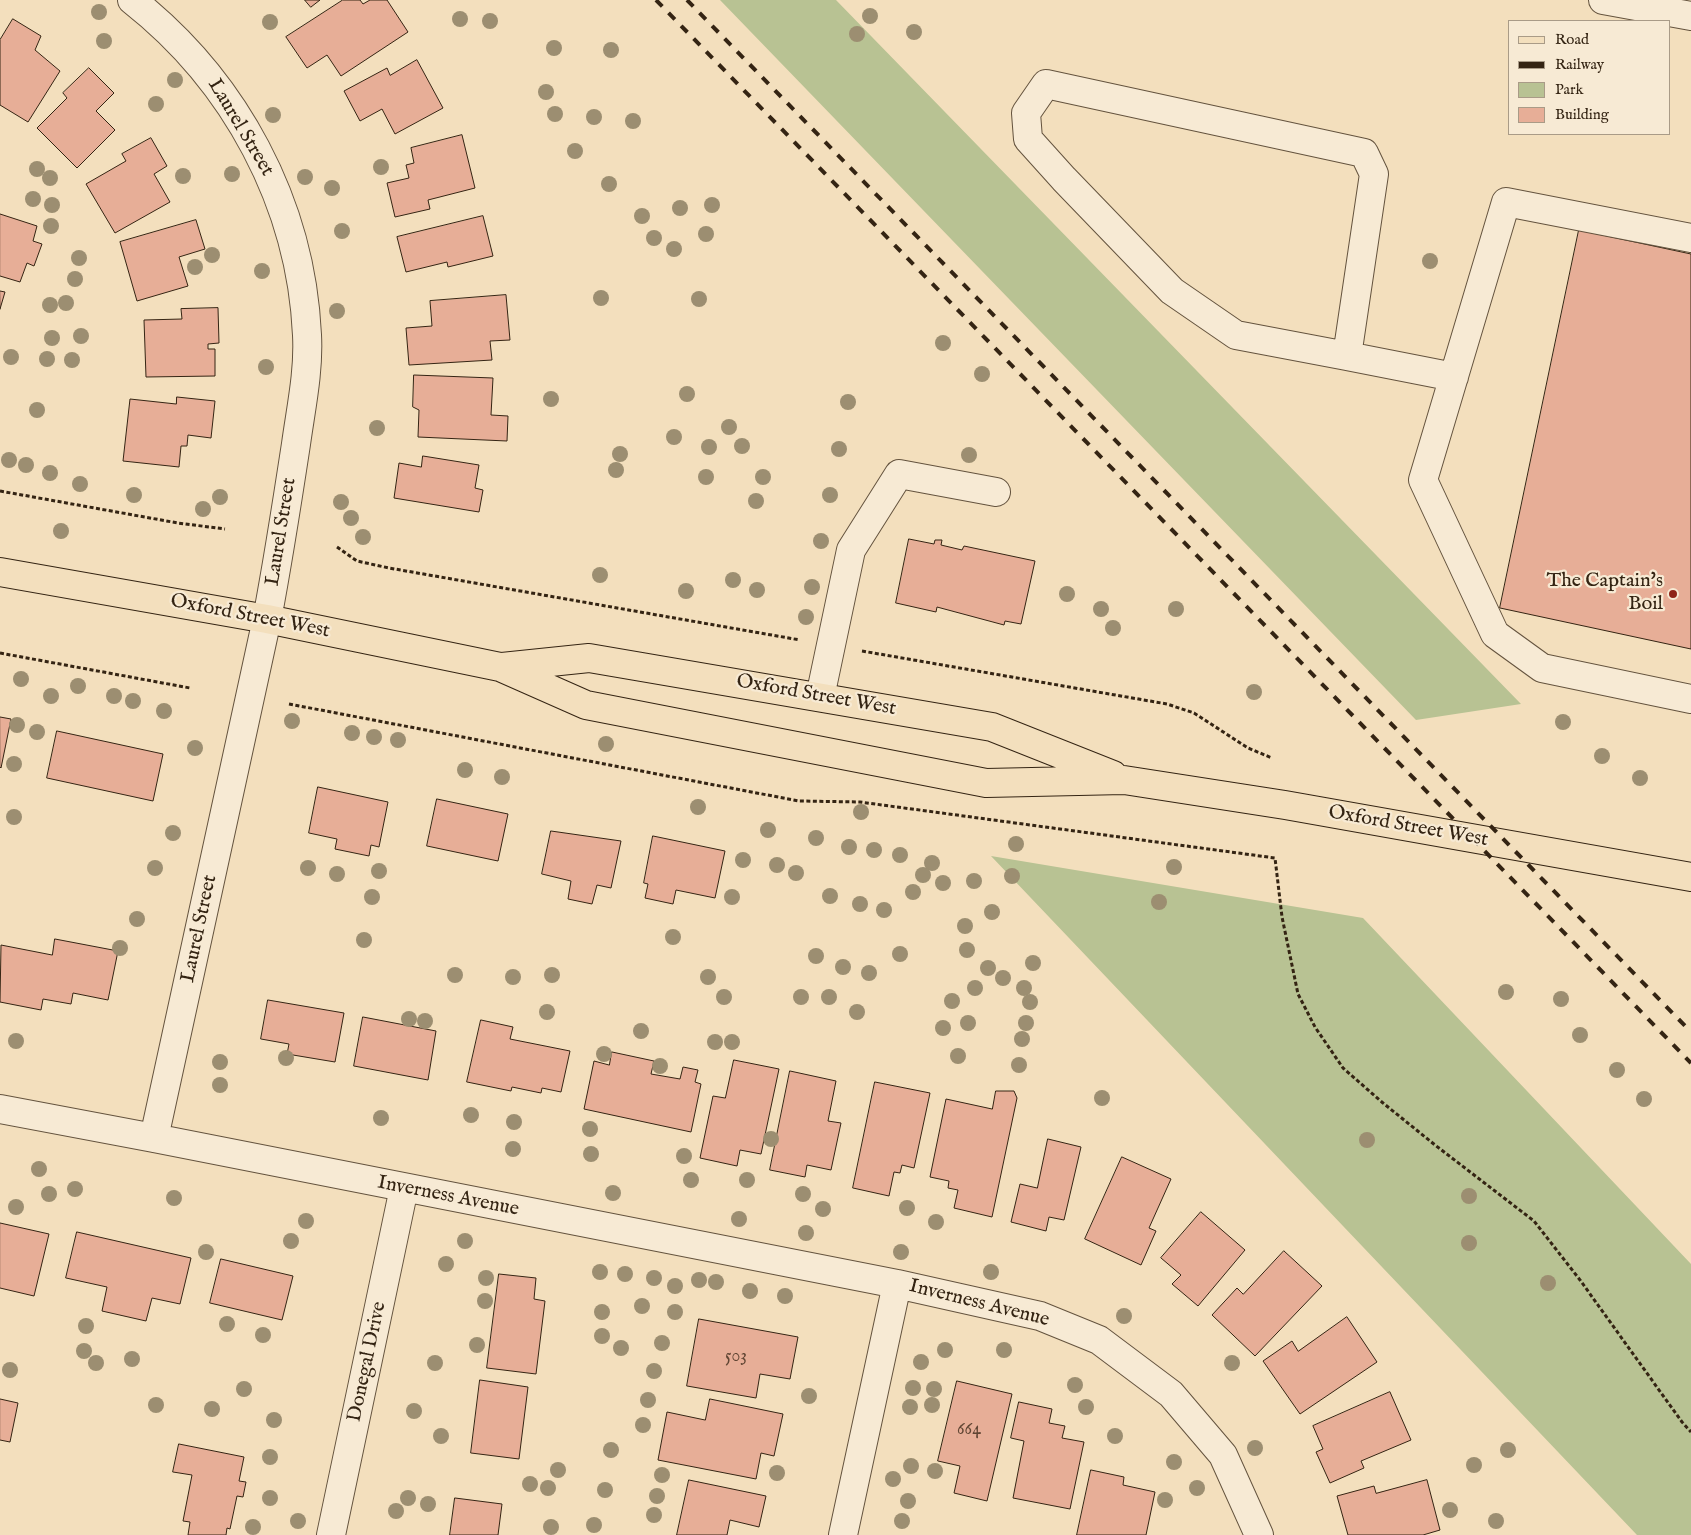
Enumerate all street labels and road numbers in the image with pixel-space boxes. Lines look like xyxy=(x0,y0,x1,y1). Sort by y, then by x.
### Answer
street label: Laurel Street xyxy=(202,75,278,181)
street label: Laurel Street xyxy=(262,476,302,588)
street label: Oxford Street West xyxy=(168,590,332,644)
street label: Oxford Street West xyxy=(734,670,898,722)
street label: Oxford Street West xyxy=(1326,801,1490,853)
street label: Laurel Street xyxy=(177,873,223,985)
street label: Inverness Avenue xyxy=(375,1172,521,1222)
street label: Inverness Avenue xyxy=(906,1275,1052,1333)
street label: Donegal Drive xyxy=(344,1300,392,1424)

